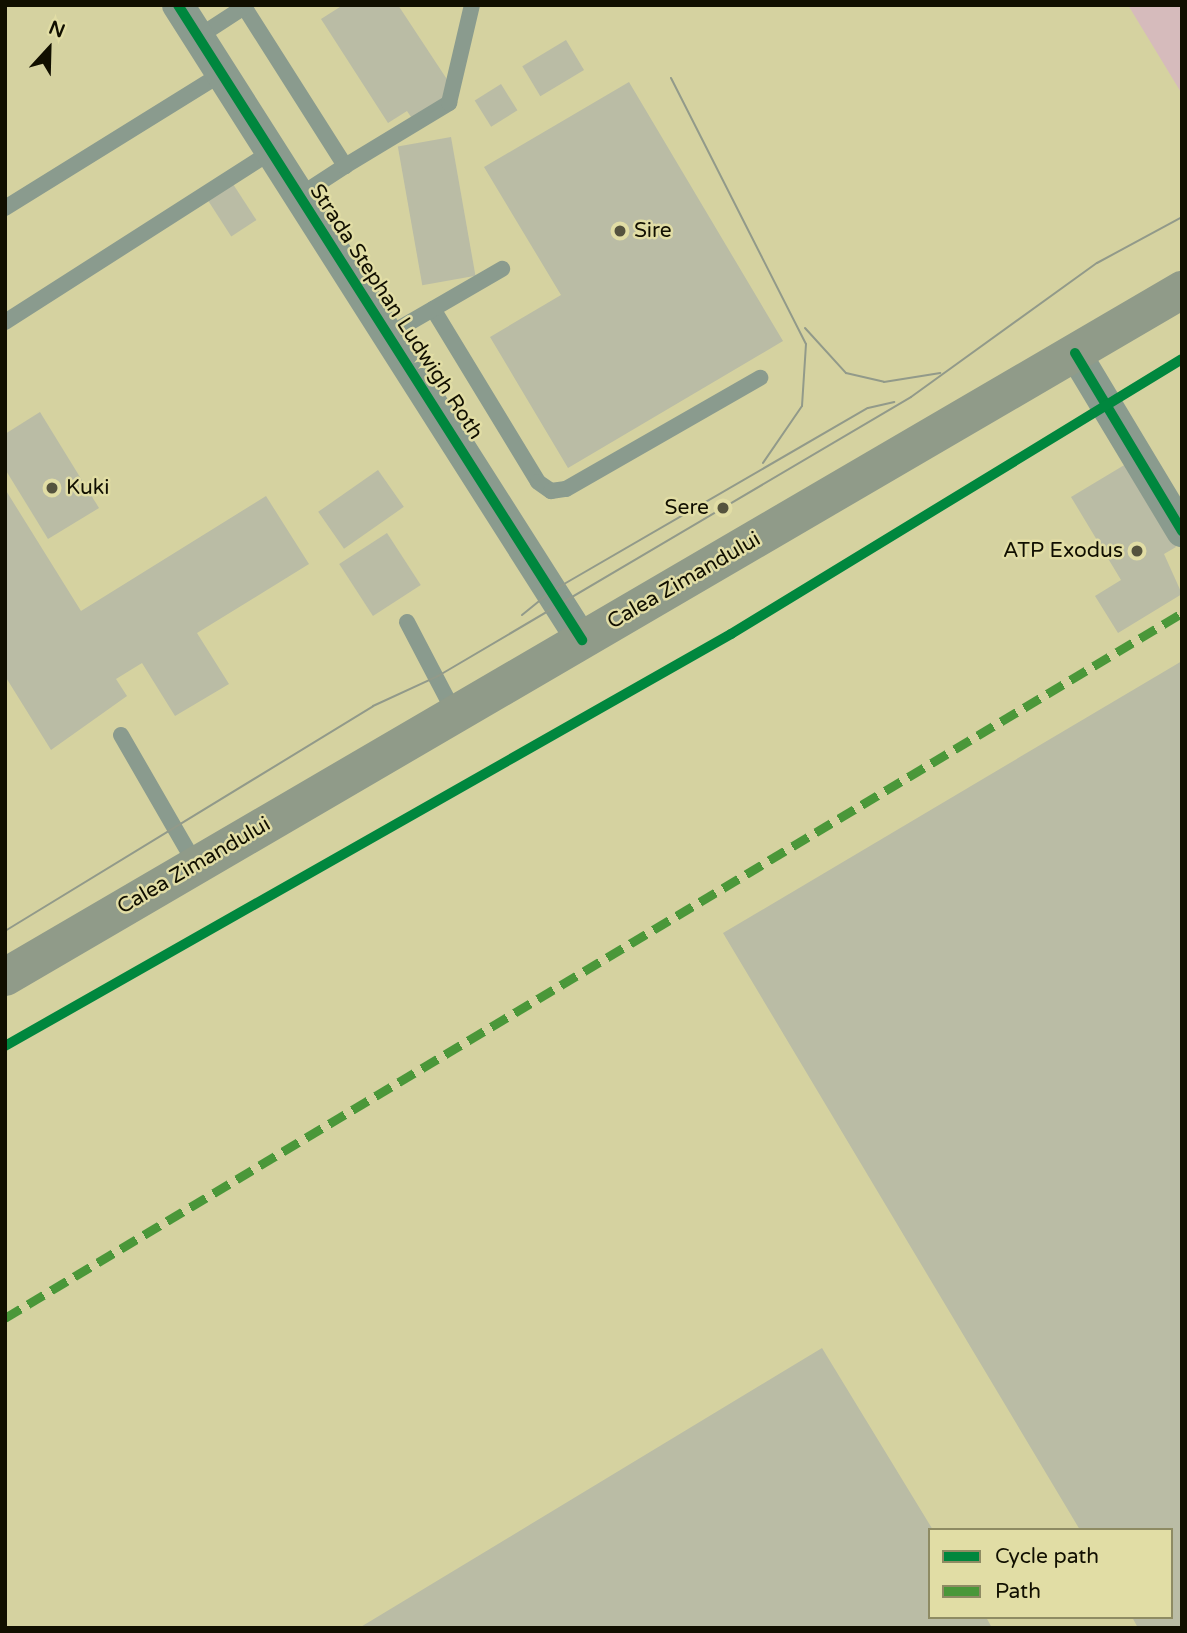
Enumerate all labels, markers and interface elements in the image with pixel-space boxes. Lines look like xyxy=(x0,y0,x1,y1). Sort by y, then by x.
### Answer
north arrow xyxy=(14,14,84,84)
text: N xyxy=(46,16,68,43)
street label: Strada Stephan Ludwigh Roth xyxy=(304,180,488,444)
place label: Sire xyxy=(634,218,672,244)
marker: Sire xyxy=(612,223,628,239)
place label: Kuki xyxy=(66,475,110,501)
marker: Kuki xyxy=(44,480,60,496)
place label: Sere xyxy=(665,495,709,521)
marker: Sere xyxy=(715,500,731,516)
street label: Calea Zimandului xyxy=(603,527,765,635)
place label: ATP Exodus xyxy=(1003,538,1123,564)
marker: ATP Exodus xyxy=(1129,543,1145,559)
street label: Calea Zimandului xyxy=(113,812,275,920)
legend xyxy=(928,1528,1173,1619)
text: Cycle path xyxy=(995,1544,1099,1569)
text: Path xyxy=(995,1579,1041,1604)

